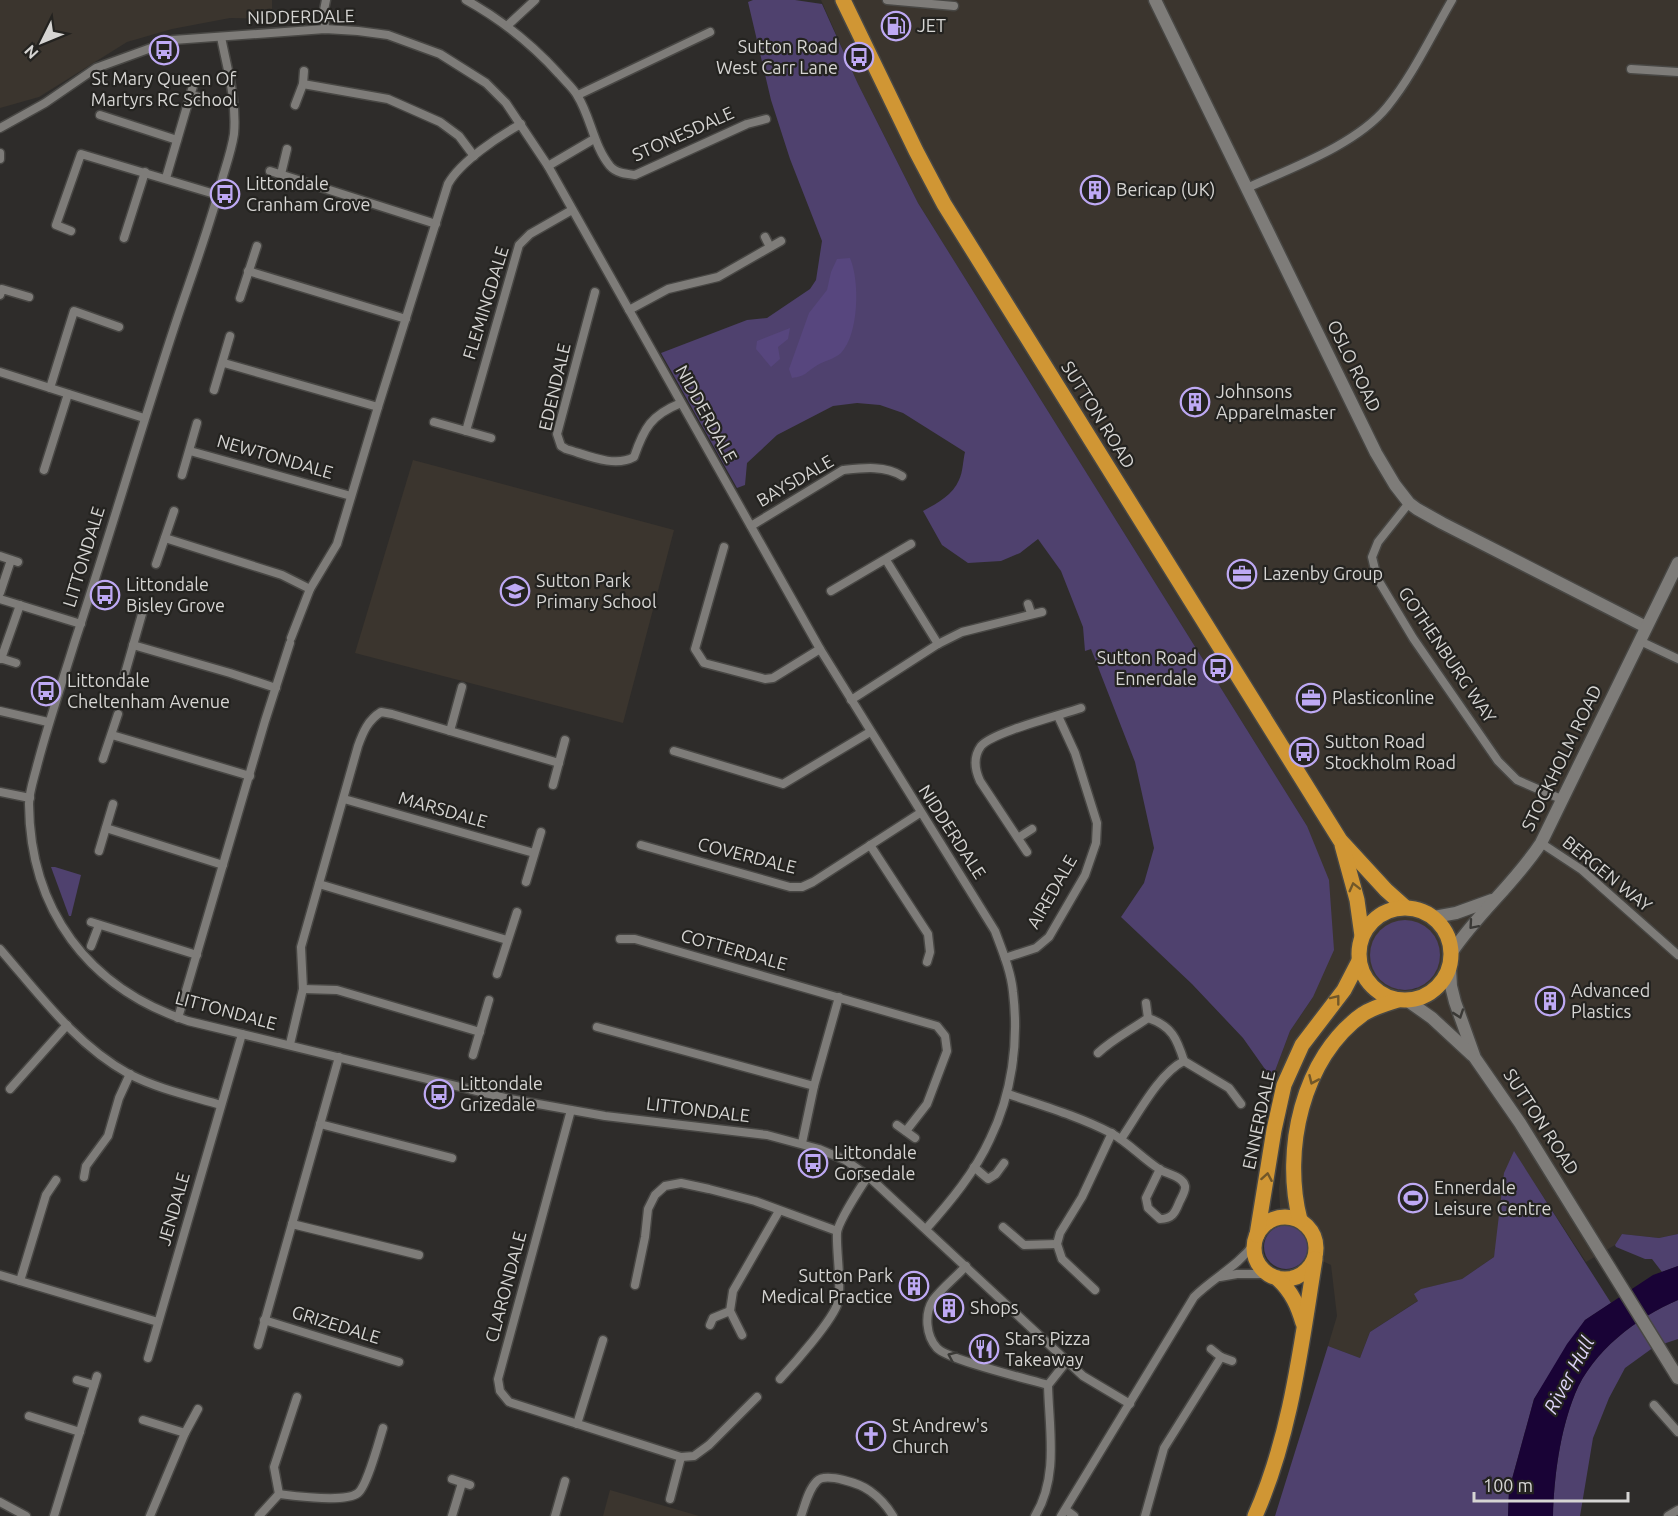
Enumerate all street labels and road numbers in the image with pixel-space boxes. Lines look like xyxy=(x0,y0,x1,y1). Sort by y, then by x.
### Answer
street label: NIDDERDALE xyxy=(247,5,355,27)
street label: STONESDALE xyxy=(629,102,736,164)
street label: FLEMINGDALE xyxy=(458,244,512,362)
street label: OSLO ROAD xyxy=(1324,316,1386,415)
street label: EDENDALE xyxy=(534,341,574,433)
street label: SUTTON ROAD xyxy=(1058,357,1140,472)
street label: NIDDERDALE xyxy=(672,362,742,465)
street label: NEWTONDALE xyxy=(215,430,336,482)
street label: BAYSDALE xyxy=(753,450,836,510)
street label: LITTONDALE xyxy=(58,504,108,609)
street label: GOTHENBURG WAY xyxy=(1395,583,1501,727)
street label: STOCKHOLM ROAD xyxy=(1517,681,1605,834)
street label: NIDDERDALE xyxy=(915,781,991,882)
street label: MARSDALE xyxy=(397,787,490,831)
street label: BERGEN WAY xyxy=(1559,831,1657,916)
street label: COVERDALE xyxy=(696,833,799,877)
street label: AIREDALE xyxy=(1022,851,1080,932)
street label: COTTERDALE xyxy=(679,924,790,974)
street label: LITTONDALE xyxy=(173,987,279,1033)
street label: SUTTON ROAD xyxy=(1500,1065,1584,1178)
street label: ENNERDALE xyxy=(1238,1068,1278,1171)
street label: LITTONDALE xyxy=(645,1093,751,1125)
street label: JENDALE xyxy=(153,1170,193,1248)
street label: CLARONDALE xyxy=(481,1229,529,1344)
street label: GRIZEDALE xyxy=(290,1301,383,1347)

